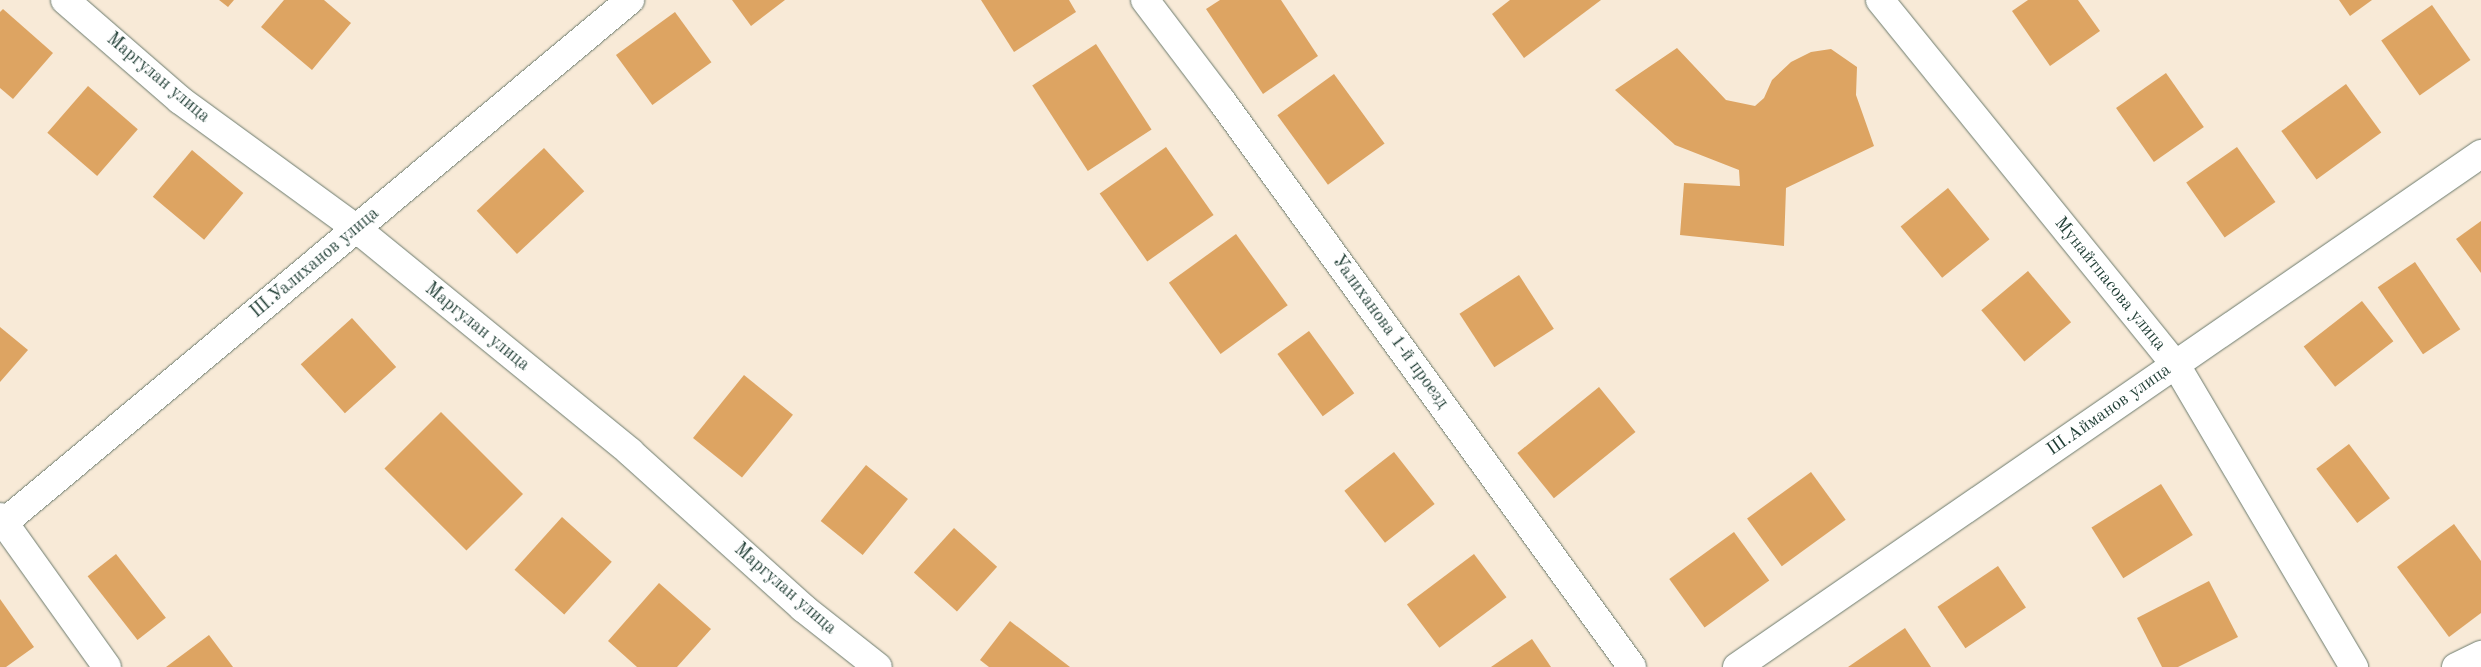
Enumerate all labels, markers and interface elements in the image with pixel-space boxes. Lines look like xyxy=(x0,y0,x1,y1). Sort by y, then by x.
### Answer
street label: Маргулан улица xyxy=(102,28,214,128)
street label: Ш.Уалиханов улица xyxy=(246,203,384,323)
street label: Мунайтпасова улица xyxy=(2049,213,2171,355)
street label: Уалиханова 1-й проезд xyxy=(1327,251,1453,413)
street label: Маргулан улица xyxy=(420,278,534,376)
street label: Ш.Айманов улица xyxy=(2043,359,2175,461)
street label: Маргулан улица xyxy=(729,539,841,639)

